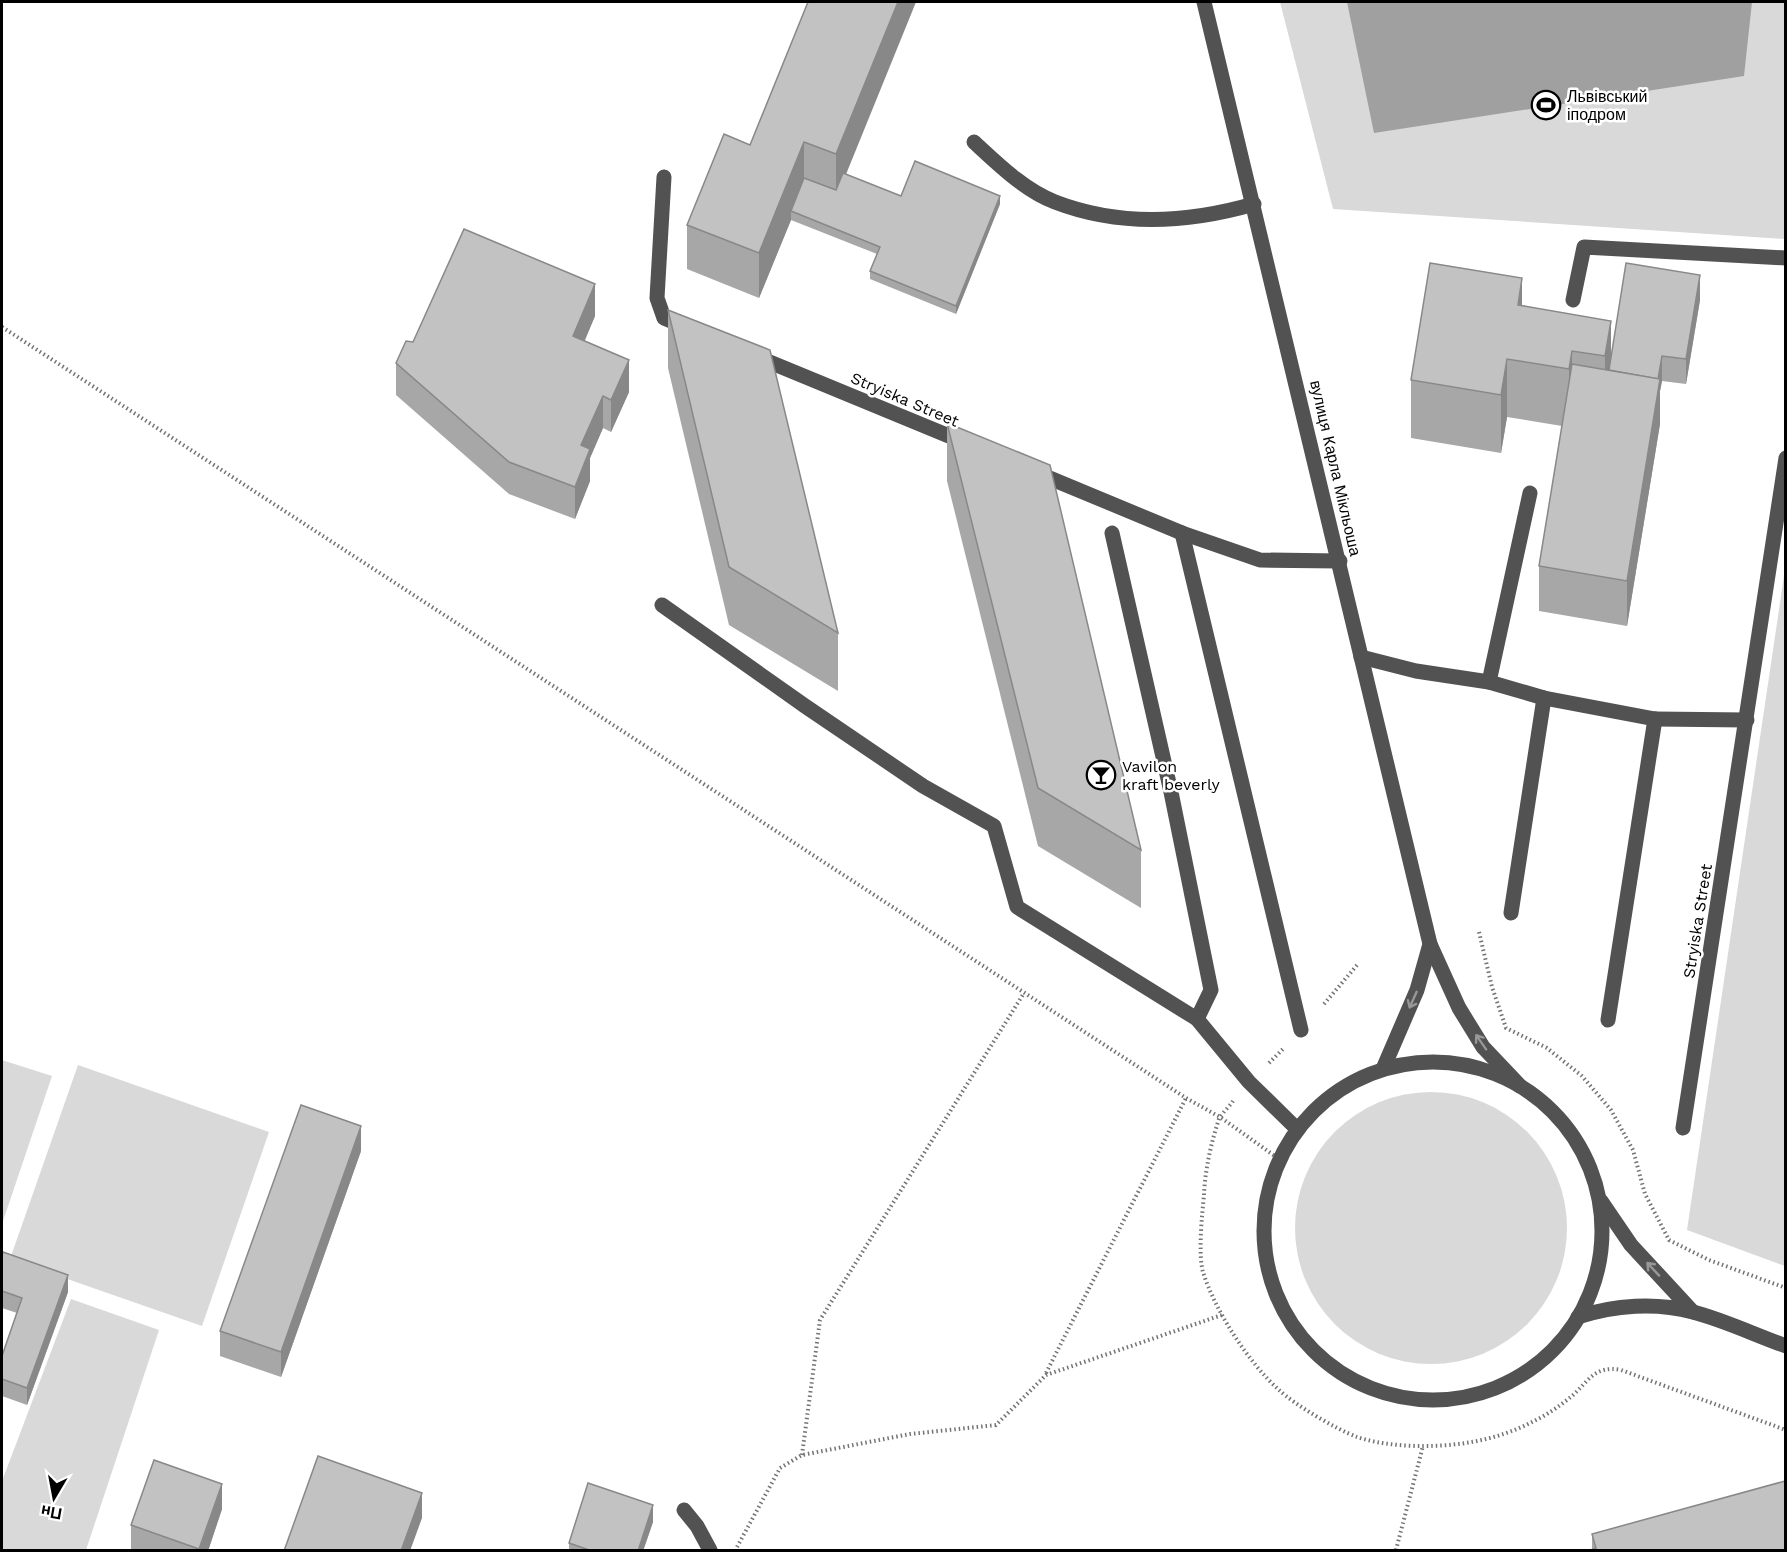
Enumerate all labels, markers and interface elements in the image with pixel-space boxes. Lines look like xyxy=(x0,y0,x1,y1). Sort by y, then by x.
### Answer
place label: Львівський іподром xyxy=(1567,87,1647,124)
sports icon: Львівський іподром xyxy=(1530,89,1562,121)
street label: Stryiska Street xyxy=(848,368,962,431)
street label: вулиця Карла Мікльоша xyxy=(1306,378,1365,558)
place label: Vavilon kraft beverly xyxy=(1122,757,1221,794)
bar icon: Vavilon kraft beverly xyxy=(1085,759,1117,791)
street label: Stryiska Street xyxy=(1679,862,1716,980)
one-way arrow xyxy=(1407,990,1418,1009)
one-way arrow xyxy=(1475,1035,1487,1051)
one-way arrow xyxy=(1646,1262,1660,1277)
north arrow xyxy=(24,1468,84,1528)
text: Пн xyxy=(39,1501,64,1523)

